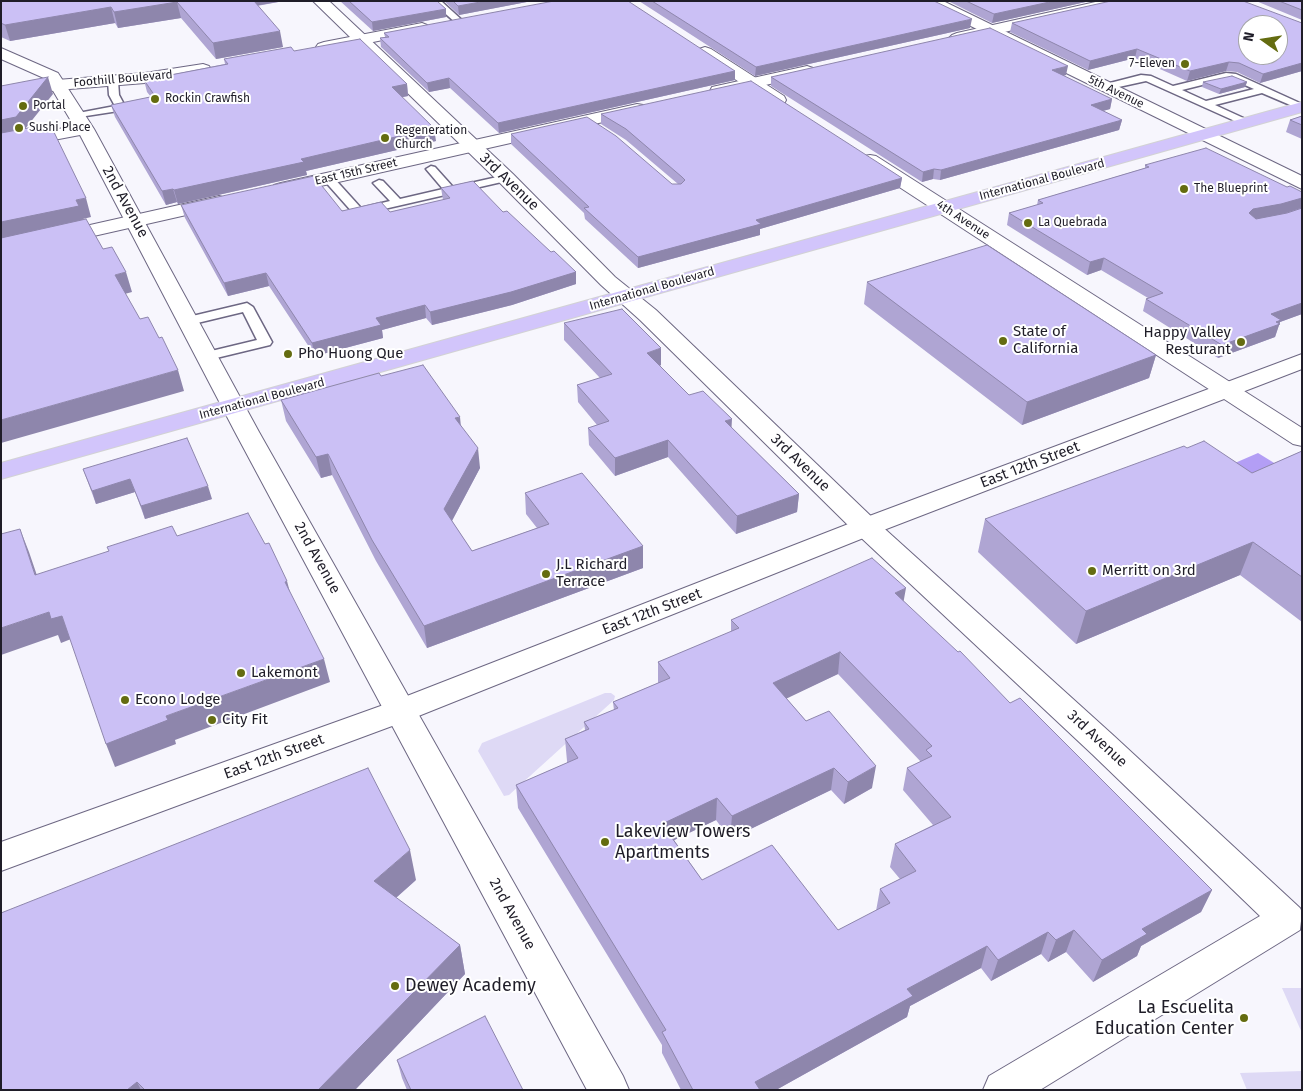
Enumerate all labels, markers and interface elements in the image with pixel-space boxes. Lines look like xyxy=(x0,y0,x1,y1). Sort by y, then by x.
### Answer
north arrow xyxy=(1238,15,1288,65)
text: N xyxy=(1240,30,1258,43)
place label: 7-Eleven xyxy=(1129,57,1175,71)
marker: 7-Eleven xyxy=(1179,58,1191,70)
street label: Foothill Boulevard xyxy=(73,67,173,91)
street label: 5th Avenue xyxy=(1086,72,1146,112)
place label: Rockin Crawfish xyxy=(165,92,250,106)
marker: Rockin Crawfish xyxy=(149,93,161,105)
place label: Portal xyxy=(33,99,65,113)
marker: Portal xyxy=(17,100,29,112)
place label: Sushi Place xyxy=(29,121,91,135)
marker: Sushi Place xyxy=(13,122,25,134)
place label: Regeneration Church xyxy=(395,124,467,152)
marker: Regeneration Church xyxy=(379,132,391,144)
street label: 3rd Avenue xyxy=(476,149,542,215)
street label: East 15th Street xyxy=(313,156,399,188)
street label: International Boulevard xyxy=(978,156,1106,204)
street label: 2nd Avenue xyxy=(98,163,152,241)
place label: The Blueprint xyxy=(1194,182,1268,196)
marker: The Blueprint xyxy=(1178,183,1190,195)
street label: 4th Avenue xyxy=(934,197,992,243)
place label: La Quebrada xyxy=(1038,216,1107,230)
marker: La Quebrada xyxy=(1022,217,1034,229)
street label: International Boulevard xyxy=(588,264,716,314)
place label: State of California xyxy=(1013,323,1078,358)
place label: Happy Valley Resturant xyxy=(1144,324,1231,359)
marker: State of California xyxy=(997,335,1009,347)
marker: Happy Valley Resturant xyxy=(1235,336,1247,348)
place label: Pho Huong Que xyxy=(298,345,403,363)
marker: Pho Huong Que xyxy=(282,348,294,360)
street label: International Boulevard xyxy=(198,375,326,423)
street label: 3rd Avenue xyxy=(767,430,833,496)
street label: East 12th Street xyxy=(978,438,1082,492)
street label: 2nd Avenue xyxy=(290,519,344,597)
place label: J.L Richard Terrace xyxy=(556,556,627,591)
place label: Merritt on 3rd xyxy=(1102,562,1196,580)
marker: Merritt on 3rd xyxy=(1086,565,1098,577)
marker: J.L Richard Terrace xyxy=(540,568,552,580)
street label: East 12th Street xyxy=(600,585,704,639)
place label: Lakemont xyxy=(251,664,318,682)
marker: Lakemont xyxy=(235,667,247,679)
place label: Econo Lodge xyxy=(135,691,220,709)
marker: Econo Lodge xyxy=(119,694,131,706)
street label: 3rd Avenue xyxy=(1063,707,1131,771)
place label: City Fit xyxy=(222,711,268,729)
marker: City Fit xyxy=(206,714,218,726)
street label: East 12th Street xyxy=(222,731,326,783)
place label: Lakeview Towers Apartments xyxy=(615,821,750,864)
marker: Lakeview Towers Apartments xyxy=(599,836,611,848)
street label: 2nd Avenue xyxy=(485,875,539,953)
place label: Dewey Academy xyxy=(405,975,536,997)
marker: Dewey Academy xyxy=(389,980,401,992)
place label: La Escuelita Education Center xyxy=(1095,997,1234,1040)
marker: La Escuelita Education Center xyxy=(1238,1012,1250,1024)

